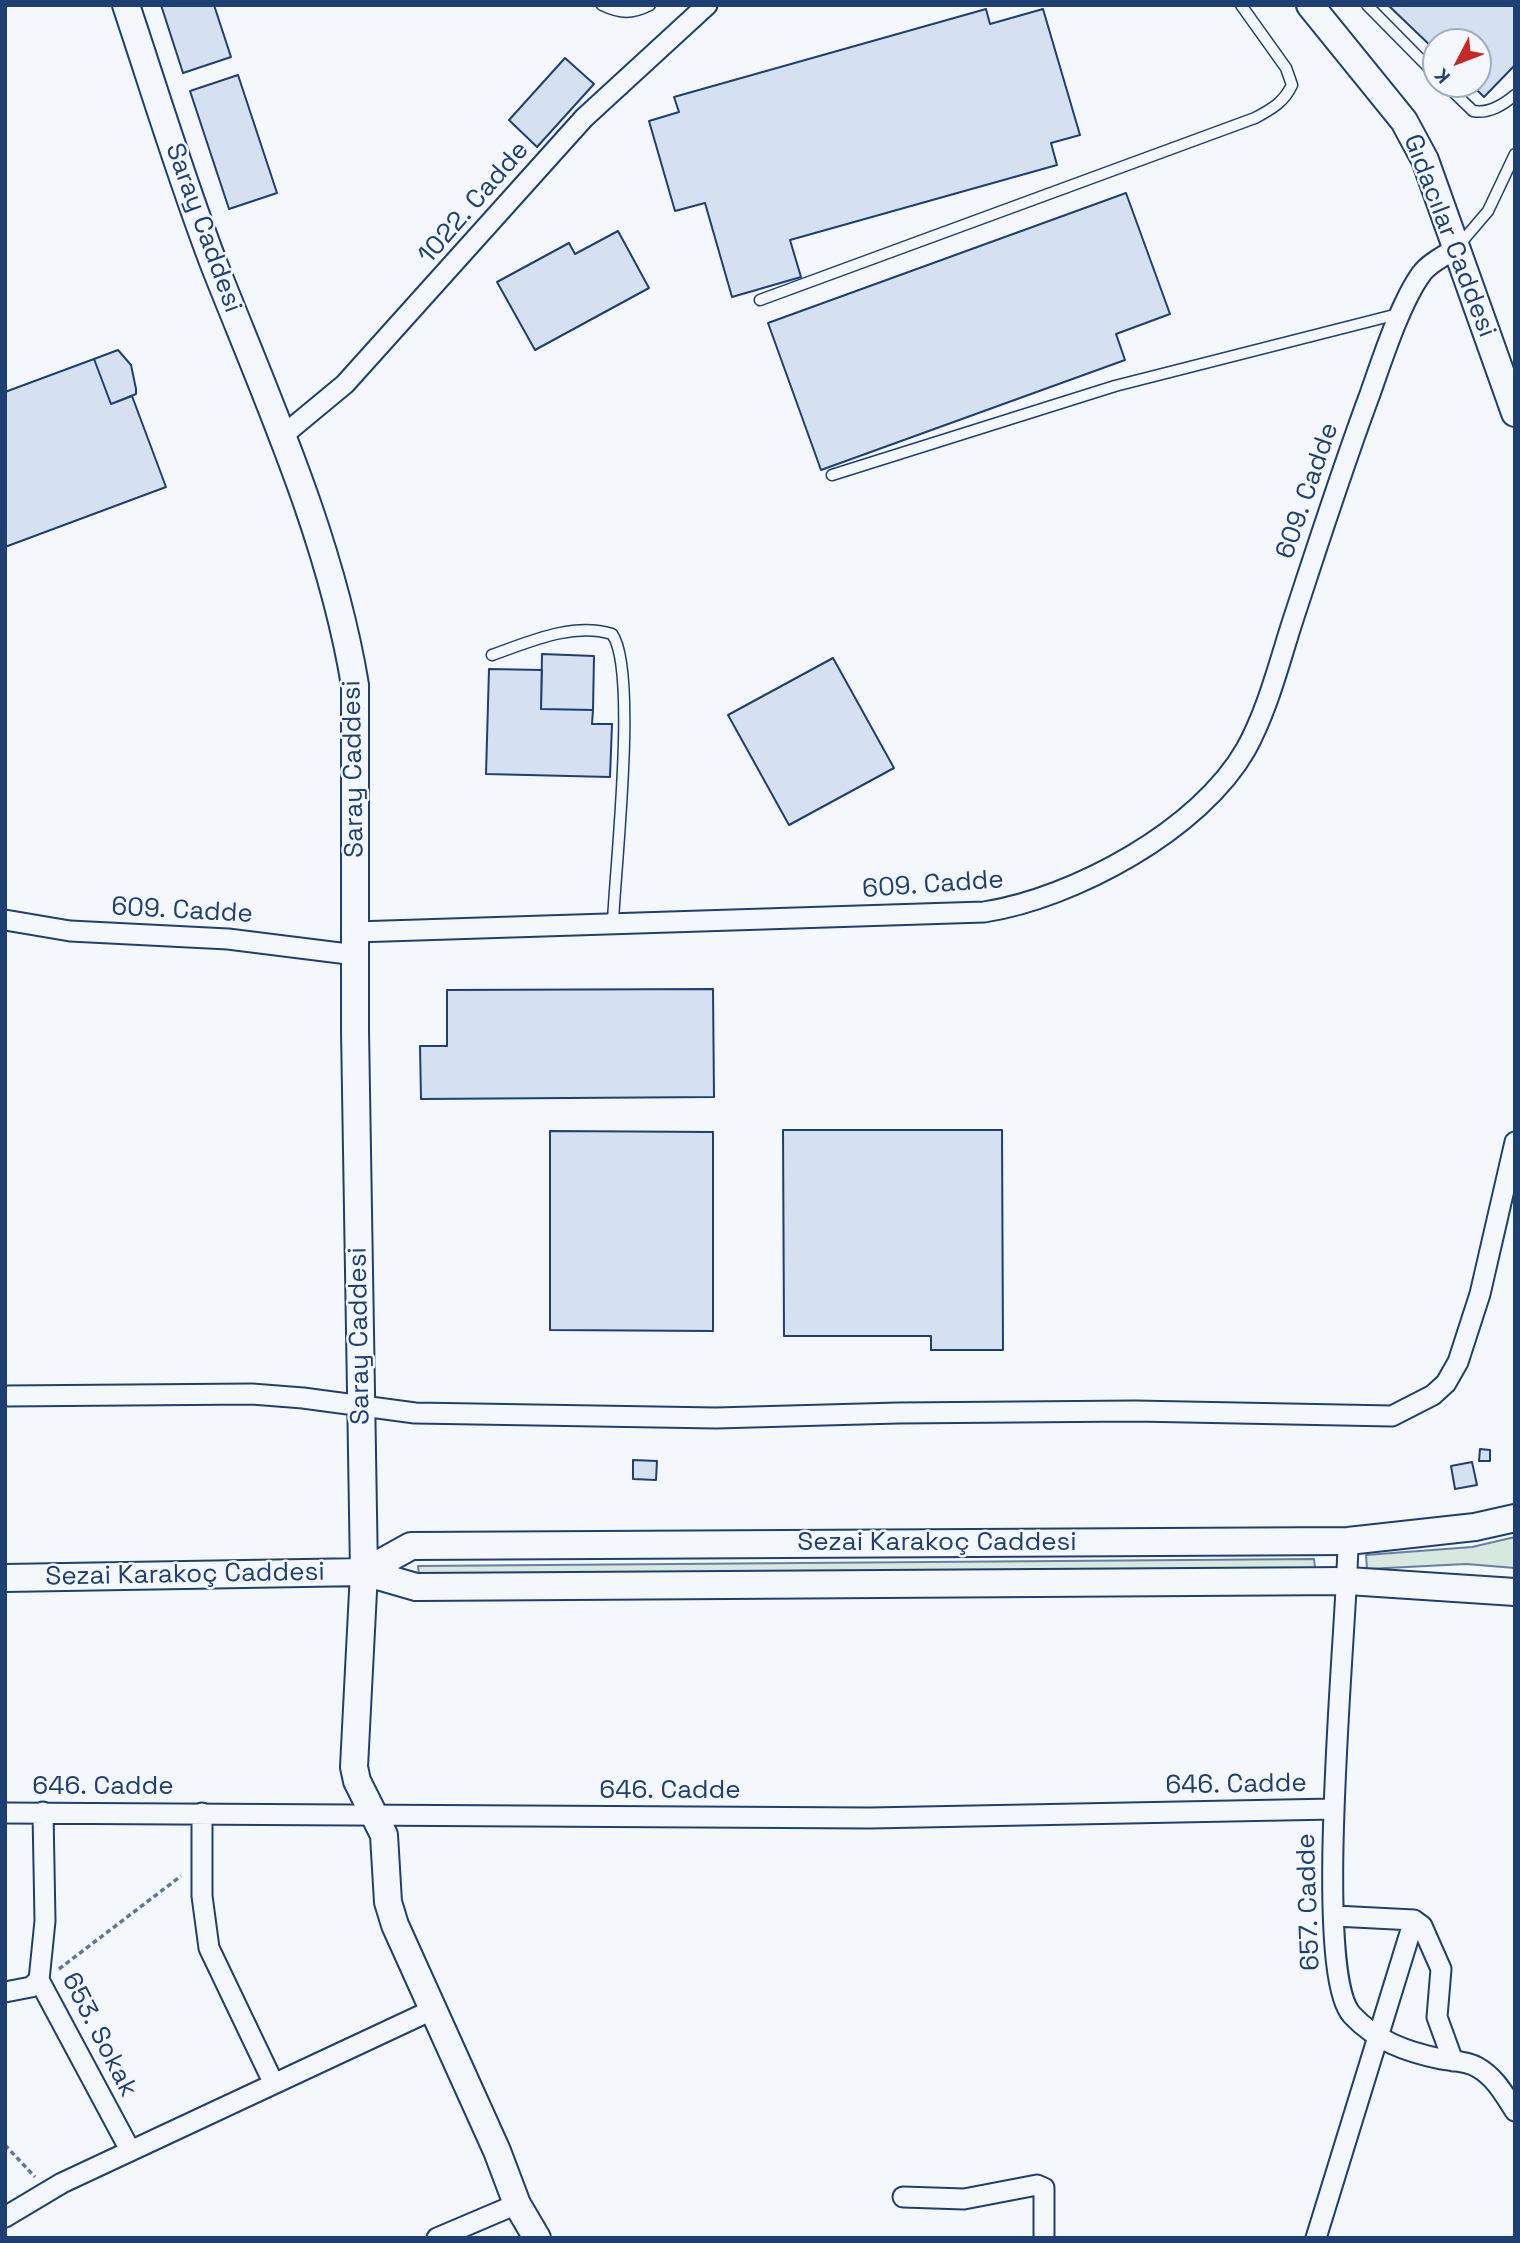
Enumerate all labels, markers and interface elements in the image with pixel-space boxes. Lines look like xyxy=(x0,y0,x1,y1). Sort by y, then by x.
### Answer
north arrow xyxy=(1422,28,1492,98)
text: K xyxy=(1429,63,1456,89)
street label: Gıdacılar Caddesi xyxy=(1396,130,1502,342)
street label: 1022. Cadde xyxy=(412,135,536,271)
street label: Saray Caddesi xyxy=(158,139,248,317)
street label: 609. Cadde xyxy=(1270,419,1346,563)
street label: Saray Caddesi xyxy=(337,680,371,858)
street label: 609. Cadde xyxy=(861,864,1005,906)
street label: 609. Cadde xyxy=(110,892,254,930)
street label: Saray Caddesi xyxy=(343,1247,377,1425)
street label: Sezai Karakoç Caddesi xyxy=(797,1527,1077,1559)
street label: Sezai Karakoç Caddesi xyxy=(45,1557,325,1593)
street label: 646. Cadde xyxy=(1165,1768,1307,1802)
street label: 646. Cadde xyxy=(32,1771,174,1803)
street label: 646. Cadde xyxy=(599,1775,741,1807)
street label: 657. Cadde xyxy=(1291,1833,1327,1971)
street label: 653. Sokak xyxy=(54,1968,144,2102)

